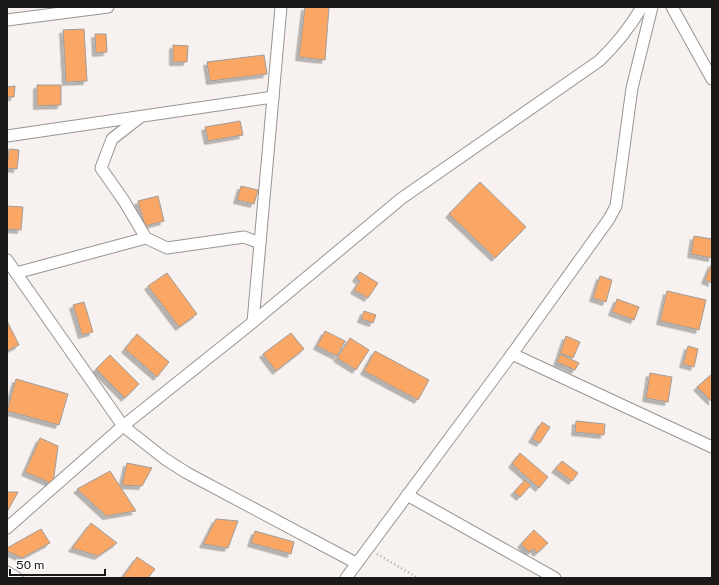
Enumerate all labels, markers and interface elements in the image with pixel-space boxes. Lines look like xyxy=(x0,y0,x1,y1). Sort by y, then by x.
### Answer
scale bar xyxy=(10,551,105,577)
text: 50 m xyxy=(16,558,44,572)

